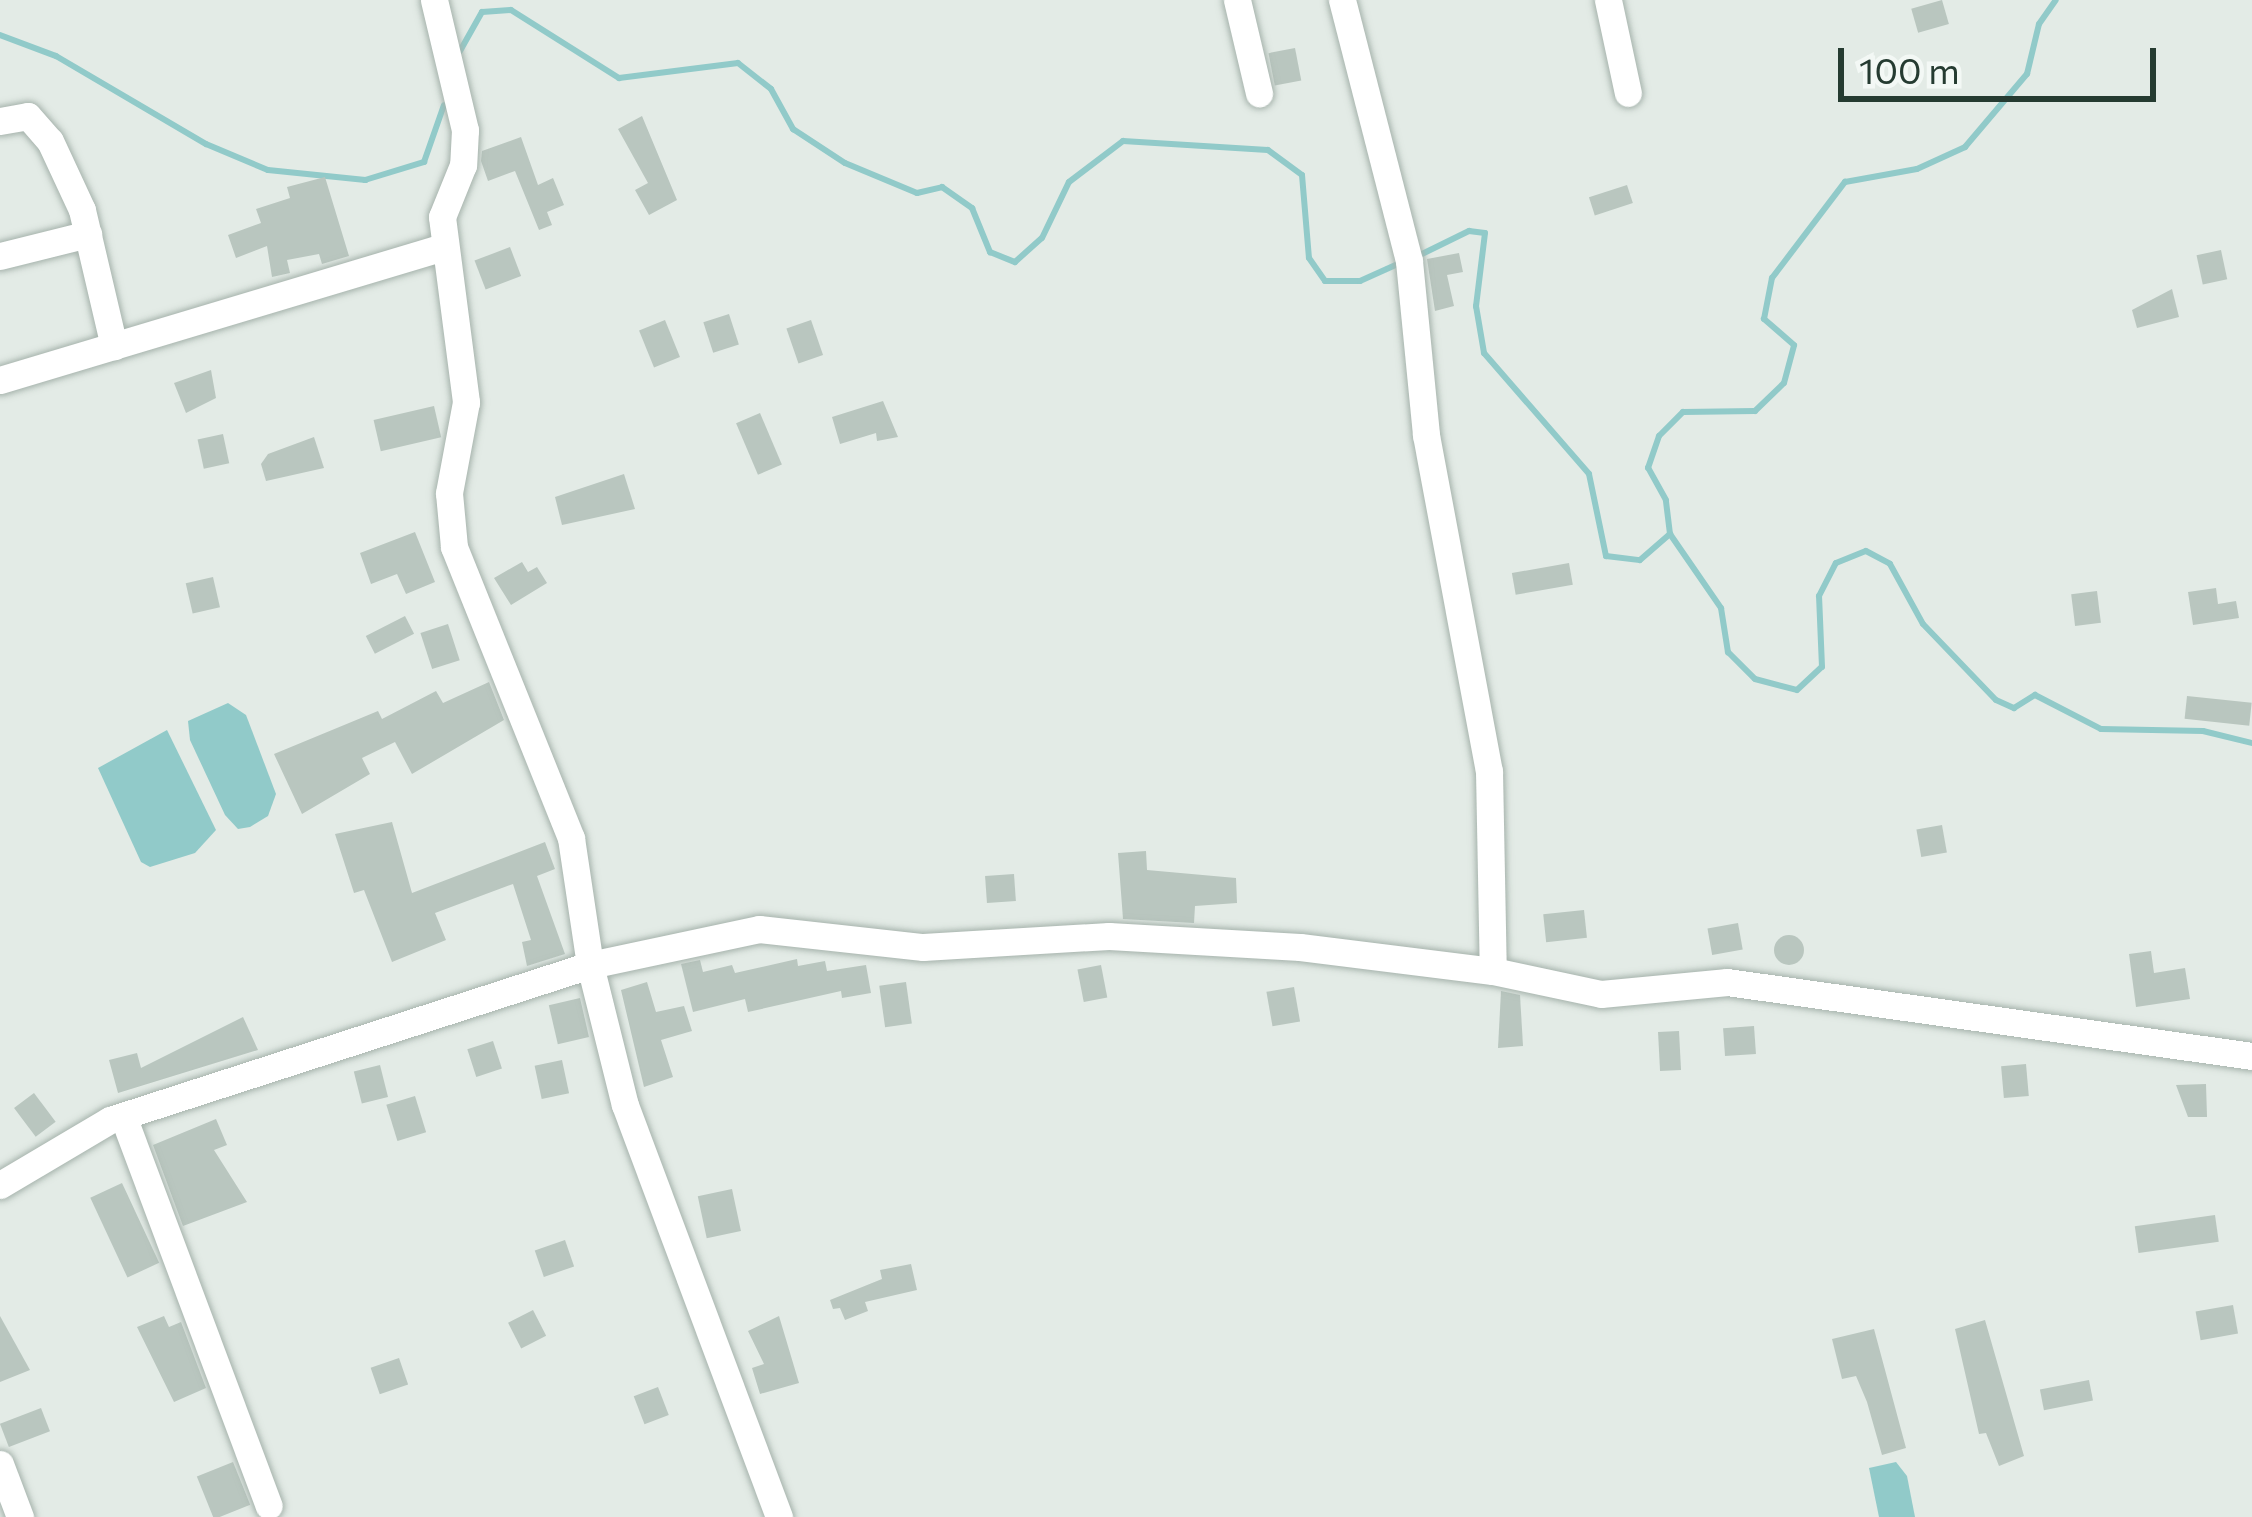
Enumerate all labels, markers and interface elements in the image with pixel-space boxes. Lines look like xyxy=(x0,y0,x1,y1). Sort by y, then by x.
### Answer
scale bar xyxy=(1844,24,2162,98)
text: 100 m xyxy=(1859,47,1960,91)

